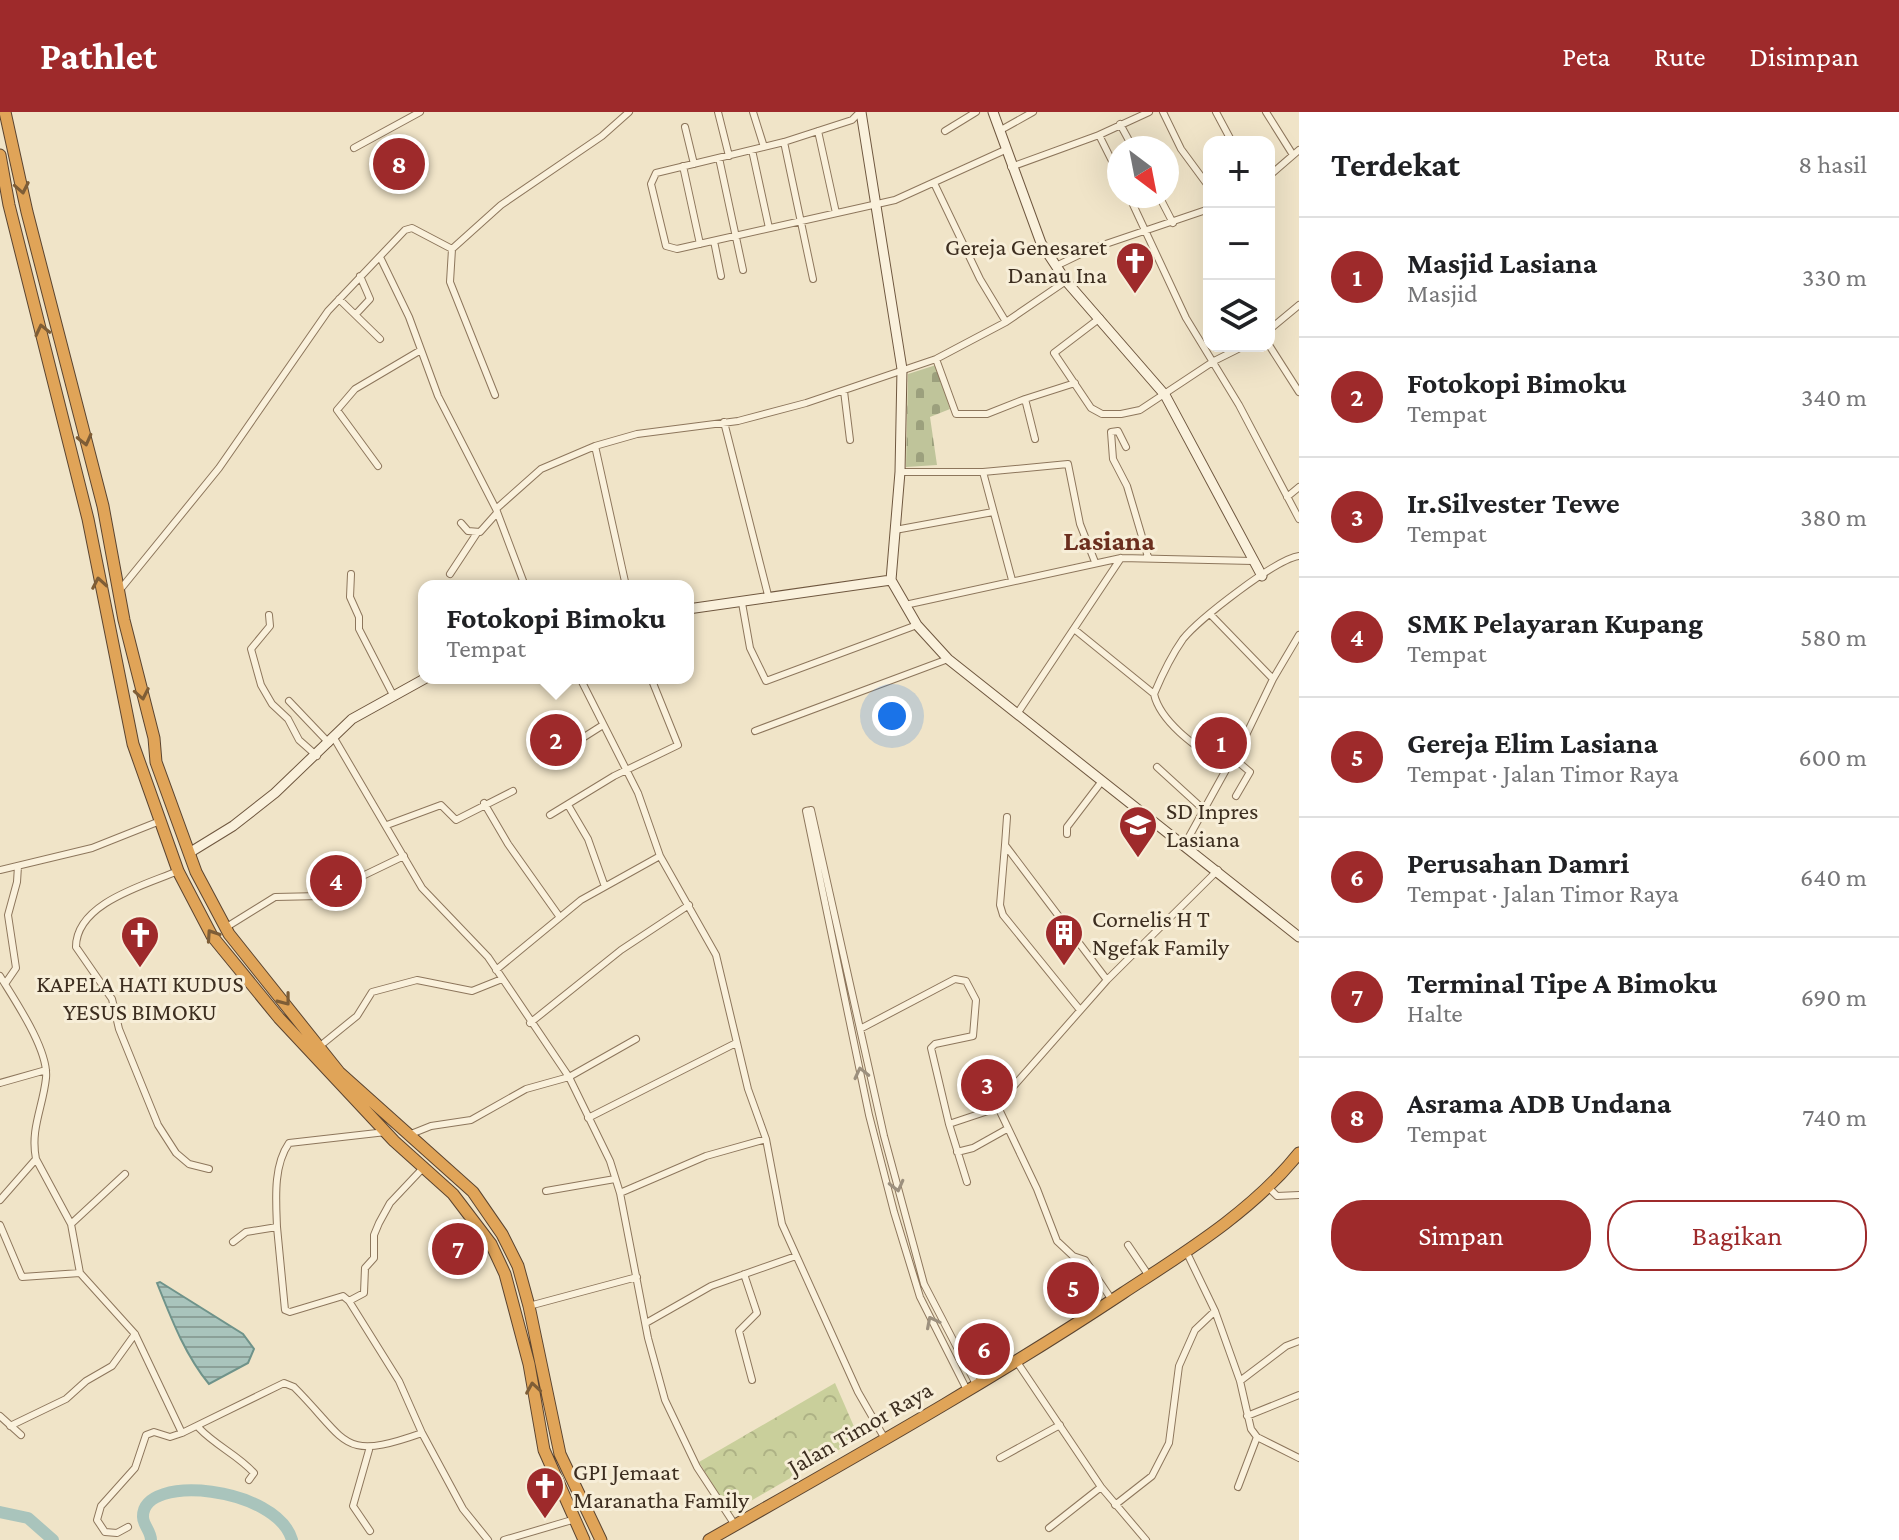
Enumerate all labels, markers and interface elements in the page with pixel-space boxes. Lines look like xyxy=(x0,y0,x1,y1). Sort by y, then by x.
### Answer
text: Pathlet xyxy=(40,35,157,77)
text: Peta xyxy=(1562,41,1610,72)
text: Rute xyxy=(1654,41,1706,72)
text: Disimpan xyxy=(1750,41,1859,72)
pin: 8 xyxy=(373,134,425,194)
north arrow xyxy=(1107,136,1179,208)
map controls xyxy=(1203,136,1275,352)
button: + xyxy=(1203,136,1275,208)
text: Terdekat xyxy=(1331,146,1460,183)
text: 8 hasil xyxy=(1798,150,1867,179)
one-way arrow xyxy=(13,181,30,194)
button: − xyxy=(1203,208,1275,280)
place label: Gereja Genesaret Danau Ina xyxy=(945,233,1108,288)
church icon: Gereja Genesaret Danau Ina xyxy=(1114,240,1156,295)
text: Masjid Lasiana xyxy=(1407,246,1597,279)
text: 1 xyxy=(1352,263,1362,292)
text: 330 m xyxy=(1802,263,1867,292)
text: Masjid xyxy=(1407,279,1478,308)
button: layers xyxy=(1203,280,1275,352)
one-way arrow xyxy=(35,323,52,337)
text: Fotokopi Bimoku xyxy=(1407,366,1627,399)
text: 2 xyxy=(1350,383,1364,412)
text: 340 m xyxy=(1801,383,1867,412)
text: Tempat xyxy=(1407,399,1487,428)
one-way arrow xyxy=(76,433,93,447)
text: Ir.Silvester Tewe xyxy=(1407,486,1620,519)
text: 3 xyxy=(1351,503,1363,532)
text: 380 m xyxy=(1800,503,1867,532)
text: Tempat xyxy=(1407,519,1487,548)
district label: Lasiana xyxy=(1063,525,1155,556)
one-way arrow xyxy=(92,576,109,590)
popup xyxy=(418,580,694,684)
text: Fotokopi Bimoku xyxy=(446,601,666,634)
text: SMK Pelayaran Kupang xyxy=(1407,606,1703,639)
text: 4 xyxy=(1350,623,1364,652)
text: 580 m xyxy=(1800,623,1867,652)
text: Tempat xyxy=(446,634,526,663)
text: Tempat xyxy=(1407,639,1487,668)
one-way arrow xyxy=(132,687,149,701)
your location xyxy=(872,696,912,736)
pin: 2 xyxy=(530,710,582,770)
pin: 1 xyxy=(1195,713,1247,773)
text: Gereja Elim Lasiana xyxy=(1407,726,1658,759)
text: 5 xyxy=(1351,743,1363,772)
text: 600 m xyxy=(1799,743,1867,772)
text: Tempat · Jalan Timor Raya xyxy=(1407,759,1679,788)
place label: SD Inpres Lasiana xyxy=(1166,797,1258,852)
school or university icon: SD Inpres Lasiana xyxy=(1117,804,1159,859)
text: Perusahan Damri xyxy=(1407,846,1629,879)
pin: 4 xyxy=(310,851,362,911)
text: 6 xyxy=(1350,863,1364,892)
text: 640 m xyxy=(1800,863,1867,892)
text: Tempat · Jalan Timor Raya xyxy=(1407,879,1679,908)
place label: Cornelis H T Ngefak Family xyxy=(1092,905,1230,960)
building icon: Cornelis H T Ngefak Family xyxy=(1043,912,1085,967)
church icon: KAPELA HATI KUDUS YESUS BIMOKU xyxy=(119,914,161,969)
one-way arrow xyxy=(207,929,222,943)
text: Terminal Tipe A Bimoku xyxy=(1407,966,1717,999)
place label: KAPELA HATI KUDUS YESUS BIMOKU xyxy=(36,970,244,1025)
text: 7 xyxy=(1351,983,1363,1012)
text: 690 m xyxy=(1801,983,1867,1012)
one-way arrow xyxy=(275,991,289,1006)
text: Halte xyxy=(1407,999,1463,1028)
pin: 3 xyxy=(961,1055,1013,1115)
one-way arrow xyxy=(853,1067,870,1080)
text: Asrama ADB Undana xyxy=(1407,1086,1672,1119)
text: 8 xyxy=(1349,1103,1365,1132)
text: 740 m xyxy=(1802,1103,1867,1132)
text: Tempat xyxy=(1407,1119,1487,1148)
one-way arrow xyxy=(888,1179,905,1193)
button: Simpan xyxy=(1331,1200,1591,1271)
button: Bagikan xyxy=(1607,1200,1867,1271)
pin: 7 xyxy=(432,1219,484,1279)
pin: 5 xyxy=(1047,1258,1099,1318)
one-way arrow xyxy=(926,1316,942,1331)
pin: 6 xyxy=(958,1319,1010,1379)
street label: Jalan Timor Raya xyxy=(781,1375,937,1481)
one-way arrow xyxy=(525,1381,542,1395)
place label: GPI Jemaat Maranatha Family xyxy=(573,1458,750,1513)
church icon: GPI Jemaat Maranatha Family xyxy=(524,1465,566,1520)

